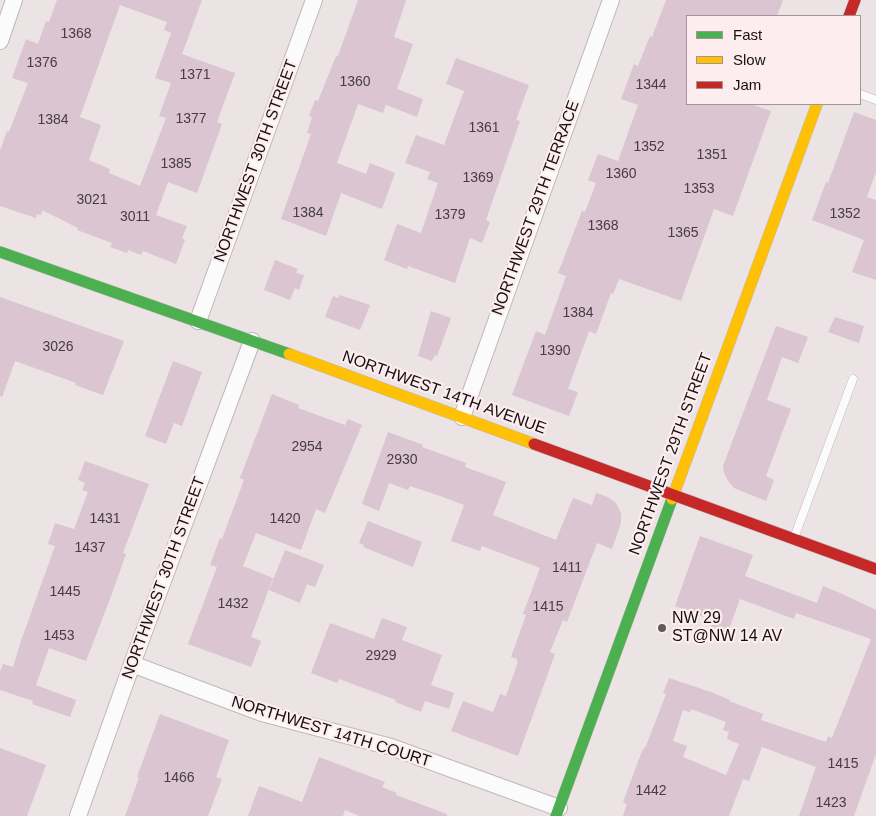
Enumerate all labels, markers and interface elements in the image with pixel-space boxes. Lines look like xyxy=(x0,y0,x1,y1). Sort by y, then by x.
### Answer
legend xyxy=(686,15,861,105)
house number: 1368 xyxy=(60,26,92,42)
text: Fast xyxy=(733,26,762,43)
text: Slow xyxy=(733,51,766,68)
house number: 1376 xyxy=(26,55,58,71)
street label: NORTHWEST 30TH STREET xyxy=(210,57,302,265)
house number: 1371 xyxy=(179,67,211,83)
house number: 1360 xyxy=(339,74,371,90)
text: Jam xyxy=(733,76,761,93)
house number: 1344 xyxy=(635,77,667,93)
street label: NORTHWEST 29TH TERRACE xyxy=(488,98,584,318)
house number: 1377 xyxy=(175,111,207,127)
house number: 1384 xyxy=(37,112,69,128)
house number: 1361 xyxy=(468,120,500,136)
house number: 1352 xyxy=(633,139,665,155)
house number: 1351 xyxy=(696,147,728,163)
house number: 1385 xyxy=(160,156,192,172)
house number: 1360 xyxy=(605,166,637,182)
house number: 1369 xyxy=(462,170,494,186)
house number: 1353 xyxy=(683,181,715,197)
house number: 3021 xyxy=(76,192,108,208)
house number: 1384 xyxy=(292,205,324,221)
house number: 1352 xyxy=(829,206,861,222)
house number: 1379 xyxy=(434,207,466,223)
house number: 3011 xyxy=(120,209,150,225)
house number: 1368 xyxy=(587,218,619,234)
house number: 1365 xyxy=(667,225,699,241)
house number: 1384 xyxy=(562,305,594,321)
house number: 3026 xyxy=(42,339,74,355)
house number: 1390 xyxy=(539,343,571,359)
street label: NORTHWEST 14TH AVENUE xyxy=(339,347,549,439)
street label: NORTHWEST 29TH STREET xyxy=(625,350,717,558)
house number: 2954 xyxy=(291,439,323,455)
house number: 2930 xyxy=(386,452,418,468)
street label: NORTHWEST 30TH STREET xyxy=(118,474,210,682)
house number: 1431 xyxy=(89,511,121,527)
house number: 1420 xyxy=(269,511,301,527)
house number: 1437 xyxy=(74,540,106,556)
house number: 1411 xyxy=(552,560,582,576)
house number: 1445 xyxy=(49,584,81,600)
house number: 1432 xyxy=(217,596,249,612)
house number: 1415 xyxy=(532,599,564,615)
place label: NW 29 ST@NW 14 AV xyxy=(672,609,782,647)
marker: NW 29 ST@NW 14 AV xyxy=(656,622,668,634)
house number: 1453 xyxy=(43,628,75,644)
house number: 2929 xyxy=(365,648,397,664)
street label: NORTHWEST 14TH COURT xyxy=(229,692,433,772)
house number: 1415 xyxy=(827,756,859,772)
house number: 1466 xyxy=(163,770,195,786)
house number: 1442 xyxy=(635,783,667,799)
house number: 1423 xyxy=(815,795,847,811)

